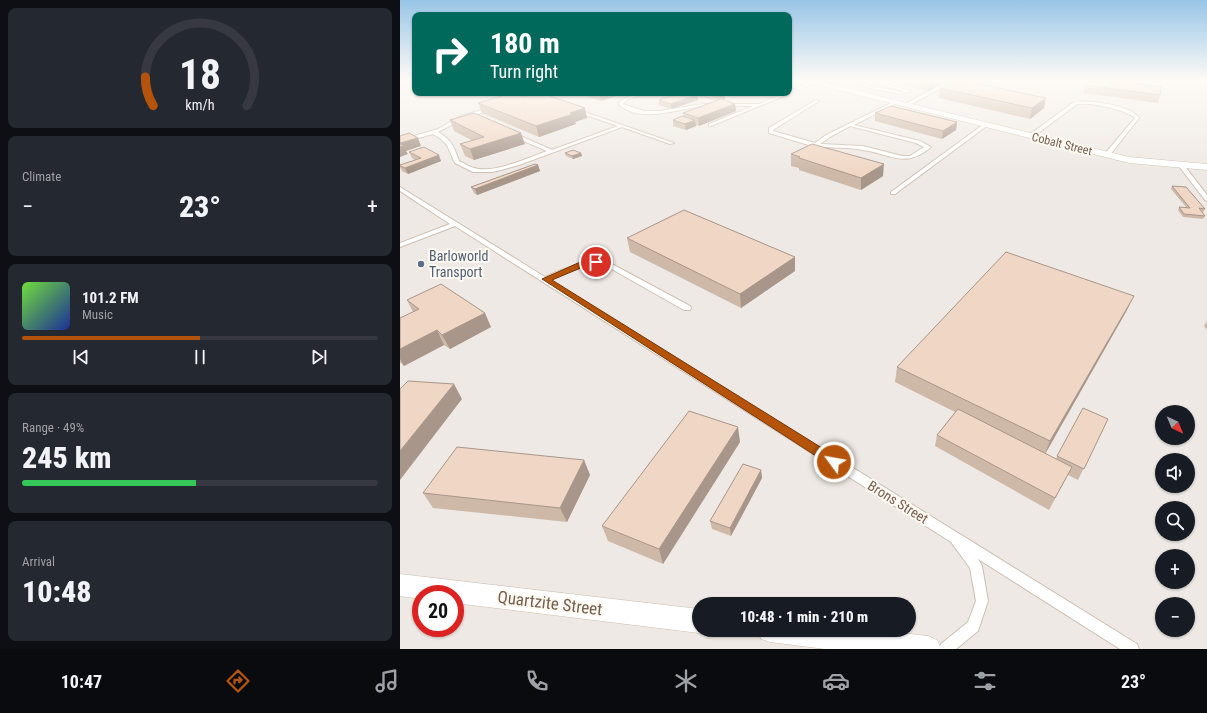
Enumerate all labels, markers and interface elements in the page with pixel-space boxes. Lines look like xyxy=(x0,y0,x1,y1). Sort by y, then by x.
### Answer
text: 180 m xyxy=(490,27,560,60)
icon: right xyxy=(424,28,476,80)
text: 18 xyxy=(179,50,221,99)
text: Turn right xyxy=(490,61,558,82)
text: km/h xyxy=(185,97,215,113)
street label: Cobalt Street xyxy=(1030,130,1094,158)
text: Climate xyxy=(22,169,61,184)
text: 23° xyxy=(179,189,221,224)
text: − xyxy=(22,194,33,219)
text: + xyxy=(367,194,378,219)
pin xyxy=(579,245,613,279)
place label: Barloworld Transport xyxy=(429,248,488,280)
icon: arrive xyxy=(585,251,607,273)
marker: Barloworld Transport xyxy=(416,259,426,269)
text: 101.2 FM xyxy=(82,289,139,307)
text: Music xyxy=(82,307,113,322)
icon: previous xyxy=(70,346,92,368)
icon: pause xyxy=(189,346,211,368)
icon: next xyxy=(308,346,330,368)
north arrow xyxy=(1155,405,1195,445)
map controls xyxy=(1155,405,1195,637)
text: Range · 49% xyxy=(22,420,84,435)
text: 245 km xyxy=(22,440,111,475)
position arrow xyxy=(813,441,855,483)
button: sound xyxy=(1155,453,1195,493)
street label: Brons Street xyxy=(865,477,931,527)
button: search xyxy=(1155,501,1195,541)
button: + xyxy=(1155,549,1195,589)
text: Arrival xyxy=(22,554,55,569)
text: 10:48 xyxy=(22,574,91,609)
speed limit sign: 20 xyxy=(412,585,464,637)
street label: Quartzite Street xyxy=(497,587,603,619)
button: − xyxy=(1155,597,1195,637)
text: 10:48 · 1 min · 210 m xyxy=(740,608,868,626)
icon: directions xyxy=(224,667,252,695)
icon: music xyxy=(373,667,401,695)
icon: phone xyxy=(523,667,551,695)
icon: climate xyxy=(672,667,700,695)
icon: car xyxy=(822,667,850,695)
icon: filters xyxy=(971,667,999,695)
text: 10:47 xyxy=(61,671,102,692)
text: 23° xyxy=(1121,671,1146,692)

